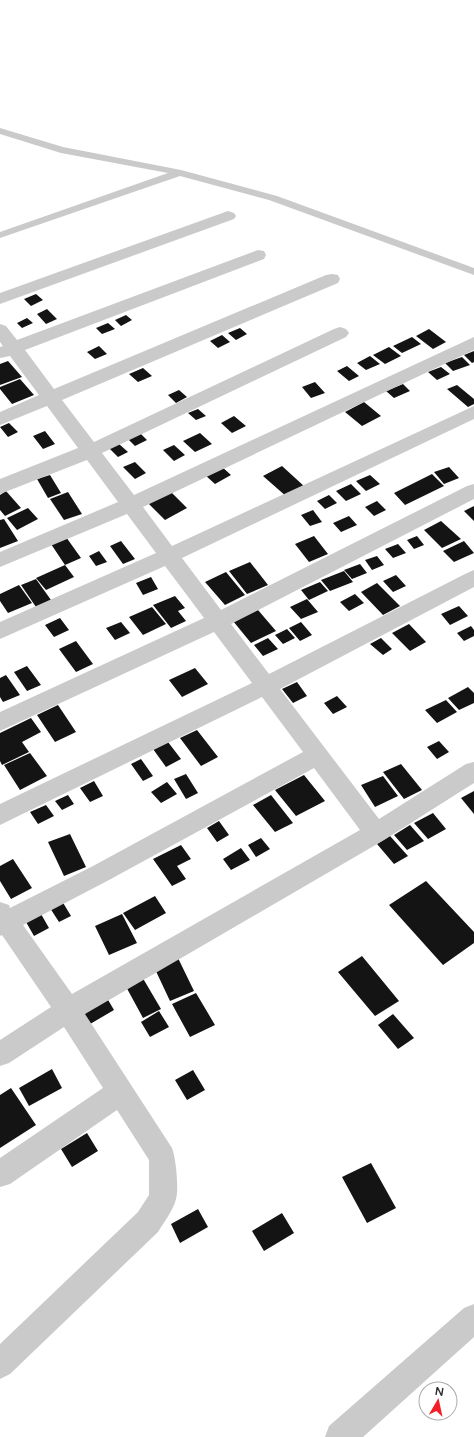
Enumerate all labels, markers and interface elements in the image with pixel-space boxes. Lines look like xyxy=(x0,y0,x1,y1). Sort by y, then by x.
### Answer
north arrow xyxy=(418,1381,458,1421)
text: N xyxy=(434,1385,445,1399)

